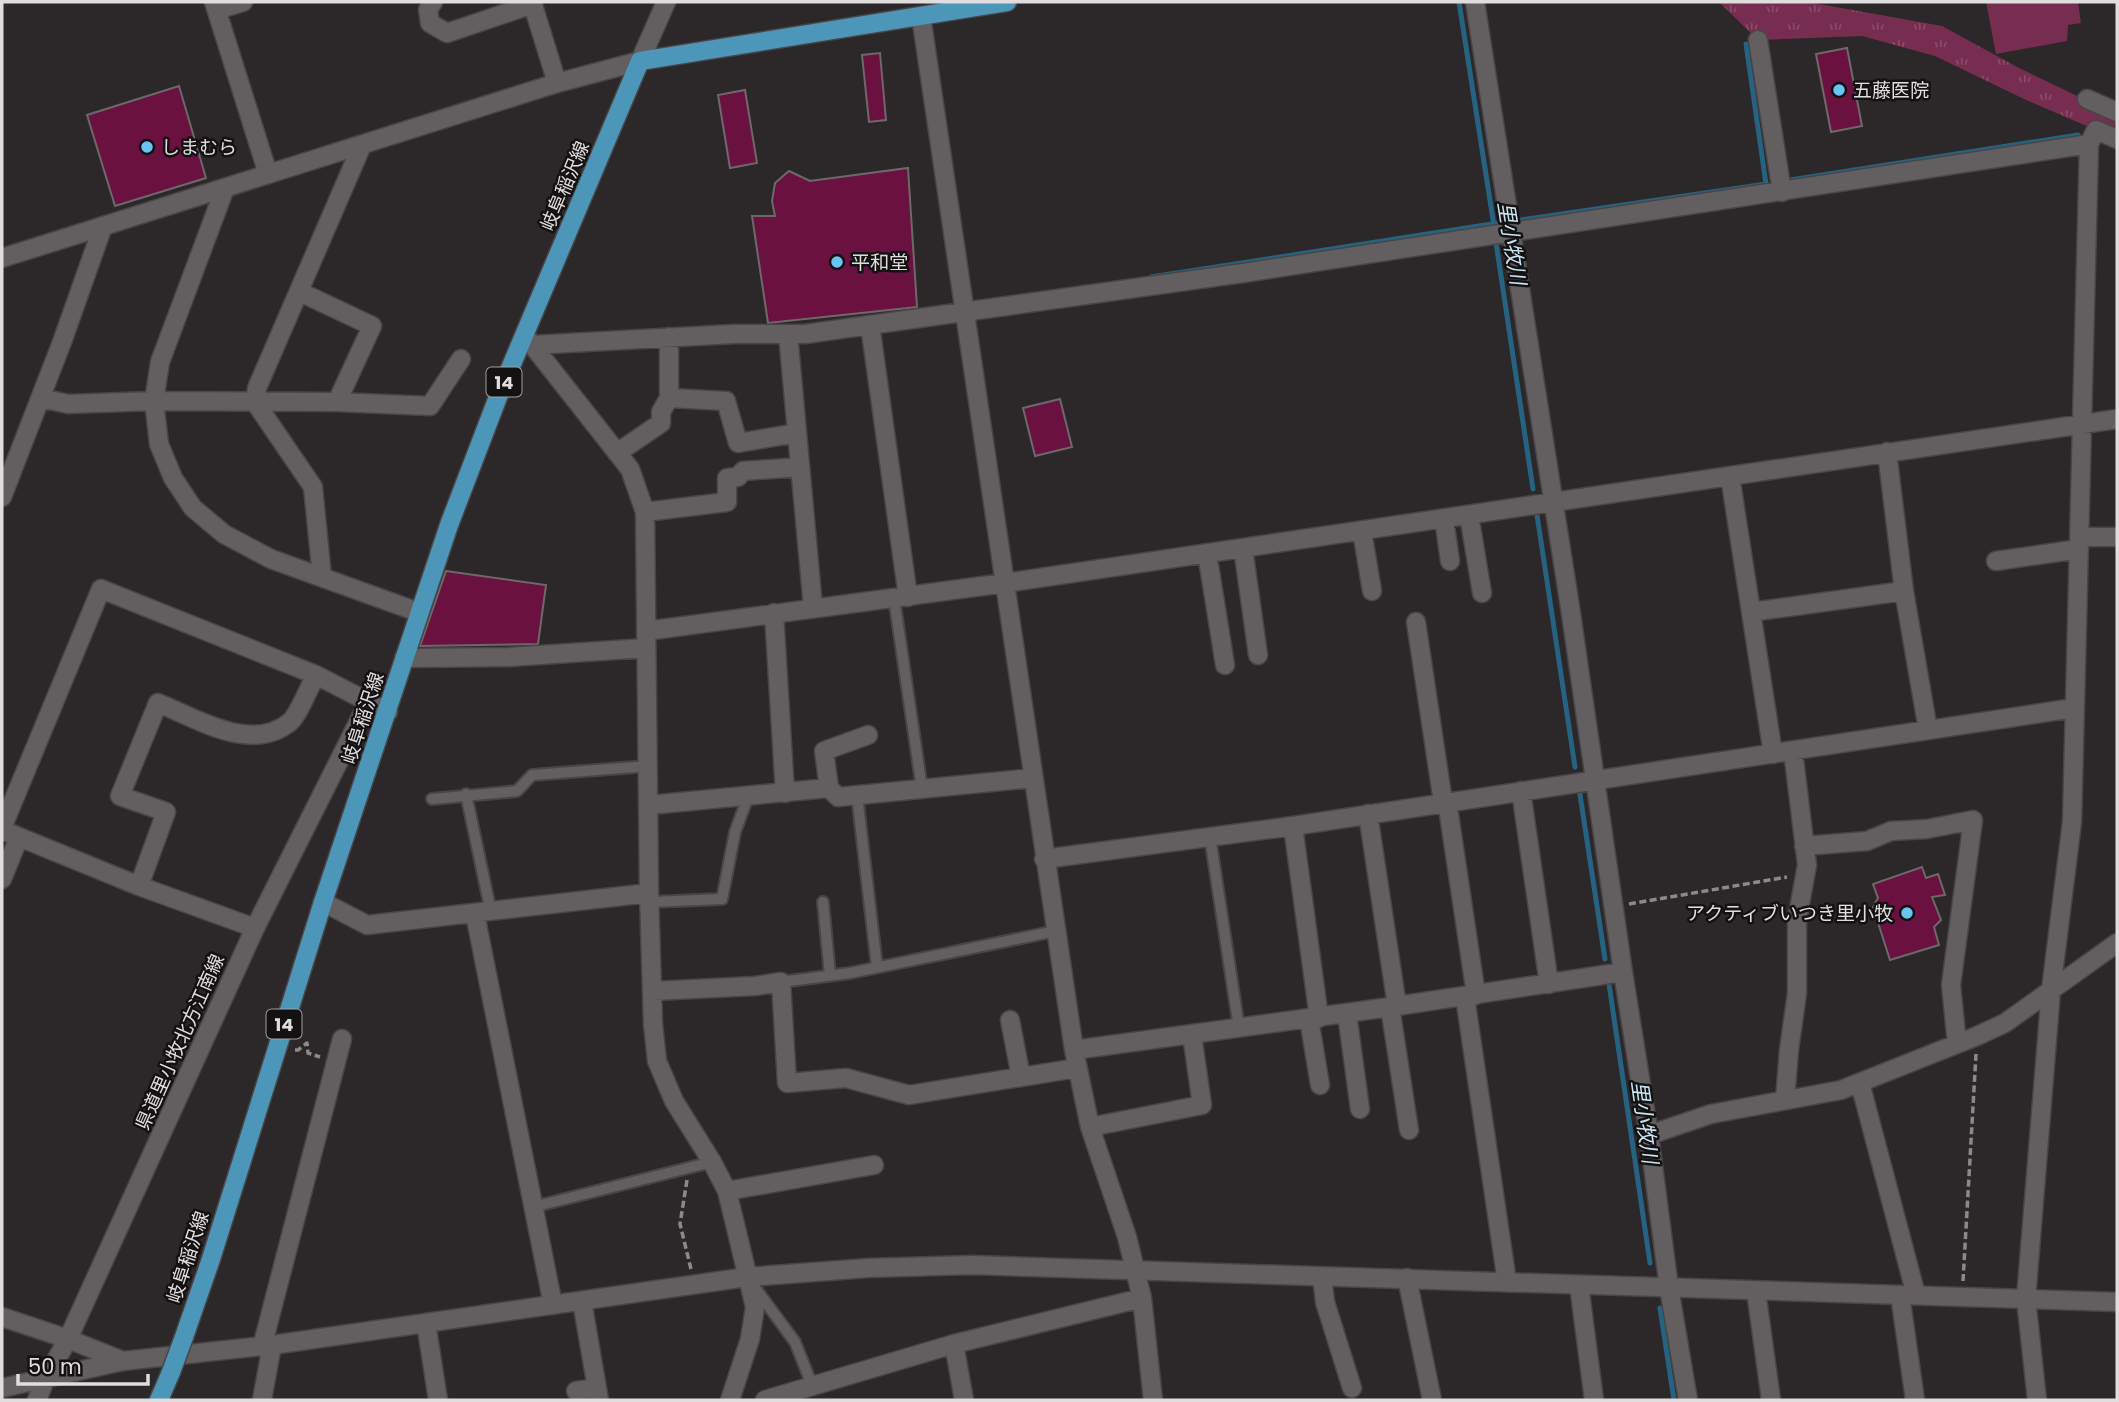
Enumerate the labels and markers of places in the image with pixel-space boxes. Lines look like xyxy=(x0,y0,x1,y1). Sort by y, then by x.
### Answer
place label: 五藤医院 xyxy=(1853,77,1929,104)
marker: 五藤医院 xyxy=(1831,82,1847,98)
place label: しまむら xyxy=(161,134,237,161)
marker: しまむら xyxy=(139,139,155,155)
place label: 平和堂 xyxy=(851,249,908,276)
marker: 平和堂 xyxy=(829,254,845,270)
place label: アクティブいつき里小牧 xyxy=(1686,900,1893,927)
marker: アクティブいつき里小牧 xyxy=(1899,905,1915,921)

